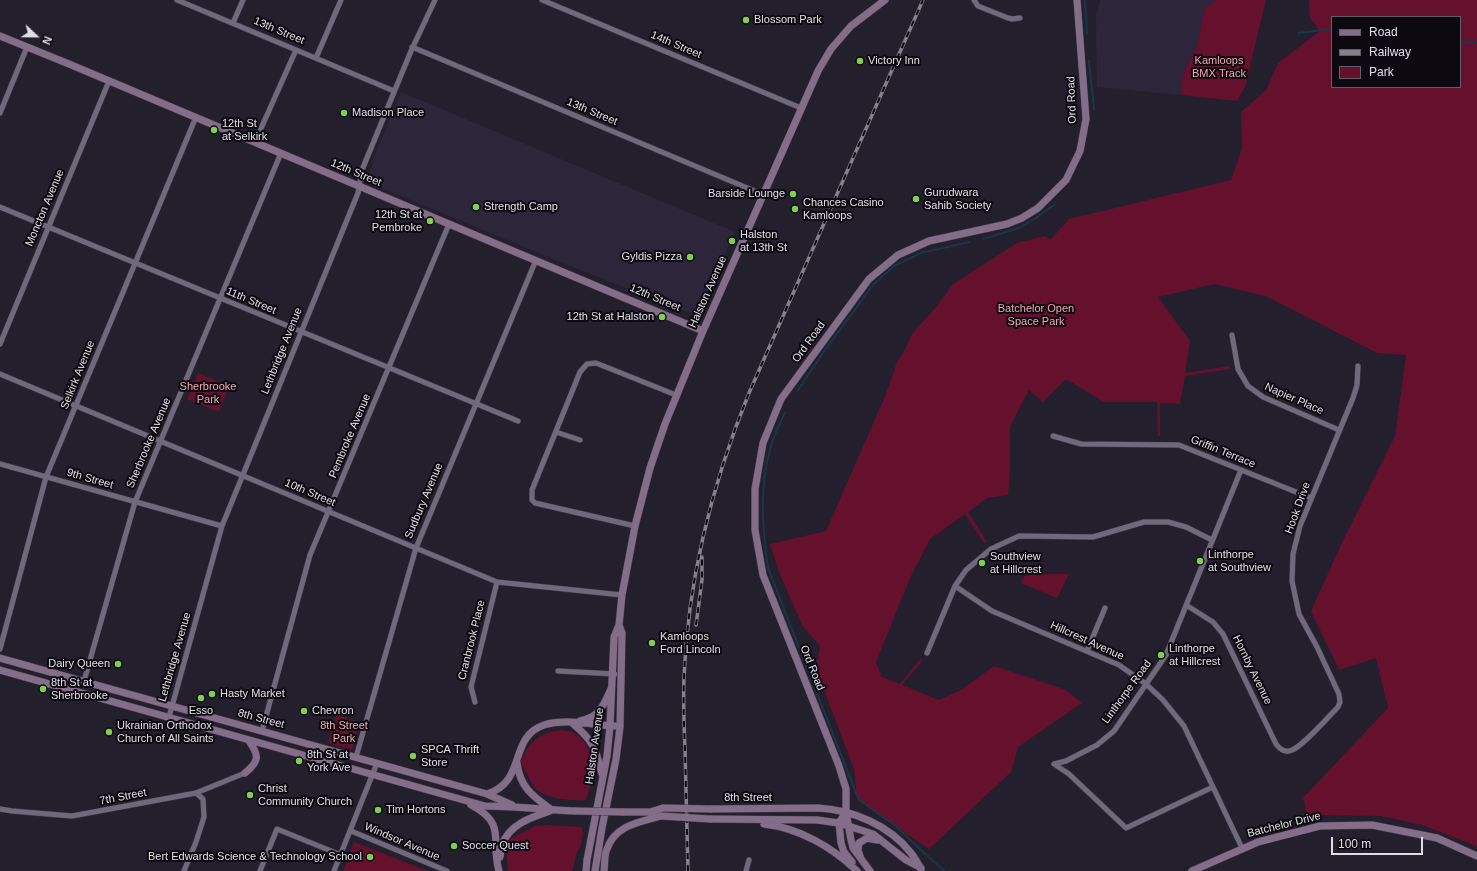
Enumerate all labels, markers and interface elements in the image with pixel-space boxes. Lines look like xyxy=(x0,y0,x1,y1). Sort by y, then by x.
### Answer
place label: Blossom Park xyxy=(754,13,822,27)
street label: 13th Street xyxy=(252,14,306,48)
marker: Blossom Park xyxy=(741,15,751,25)
north arrow xyxy=(16,16,56,56)
legend xyxy=(1331,16,1461,88)
text: Road xyxy=(1369,25,1398,39)
street label: 14th Street xyxy=(649,28,703,62)
text: N xyxy=(40,35,54,46)
text: Railway xyxy=(1369,45,1411,59)
place label: Victory Inn xyxy=(868,54,920,68)
park label: Kamloops BMX Track xyxy=(1192,54,1246,80)
marker: Victory Inn xyxy=(855,56,865,66)
text: Park xyxy=(1369,65,1394,79)
street label: Ord Road xyxy=(1065,76,1079,124)
street label: 13th Street xyxy=(565,95,619,129)
place label: Madison Place xyxy=(352,106,424,120)
marker: Madison Place xyxy=(339,108,349,118)
place label: 12th St at Selkirk xyxy=(222,117,267,143)
marker: 12th St at Selkirk xyxy=(209,125,219,135)
street label: 12th Street xyxy=(329,156,383,190)
street label: Moncton Avenue xyxy=(23,168,67,248)
place label: Gurudwara Sahib Society xyxy=(924,186,991,212)
place label: Barside Lounge xyxy=(708,187,785,201)
marker: Barside Lounge xyxy=(788,189,798,199)
marker: Gurudwara Sahib Society xyxy=(911,194,921,204)
place label: Chances Casino Kamloops xyxy=(803,196,884,222)
place label: Strength Camp xyxy=(484,200,558,214)
marker: Strength Camp xyxy=(471,202,481,212)
marker: Chances Casino Kamloops xyxy=(790,204,800,214)
place label: 12th St at Pembroke xyxy=(372,208,422,234)
marker: 12th St at Pembroke xyxy=(425,216,435,226)
place label: Halston at 13th St xyxy=(740,228,787,254)
marker: Halston at 13th St xyxy=(727,236,737,246)
place label: Gyldis Pizza xyxy=(621,250,682,264)
marker: Gyldis Pizza xyxy=(685,252,695,262)
street label: Halston Avenue xyxy=(686,254,730,330)
street label: 12th Street xyxy=(628,281,682,315)
street label: 11th Street xyxy=(224,285,278,317)
park label: Batchelor Open Space Park xyxy=(998,302,1074,328)
street label: Lethbridge Avenue xyxy=(259,306,305,396)
place label: 12th St at Halston xyxy=(567,310,654,324)
marker: 12th St at Halston xyxy=(657,312,667,322)
street label: Ord Road xyxy=(790,319,828,365)
street label: Selkirk Avenue xyxy=(58,339,98,411)
park label: Sherbrooke Park xyxy=(180,380,236,406)
street label: Napier Place xyxy=(1263,380,1325,418)
street label: Pembroke Avenue xyxy=(326,392,374,480)
street label: Sherbrooke Avenue xyxy=(124,396,174,490)
street label: Griffin Terrace xyxy=(1189,433,1257,471)
street label: Sudbury Avenue xyxy=(402,461,446,541)
street label: 9th Street xyxy=(65,466,115,492)
street label: 10th Street xyxy=(283,476,337,510)
street label: Hook Drive xyxy=(1282,480,1314,536)
place label: Linthorpe at Southview xyxy=(1208,548,1271,574)
place label: Southview at Hillcrest xyxy=(990,550,1041,576)
marker: Linthorpe at Southview xyxy=(1195,556,1205,566)
marker: Southview at Hillcrest xyxy=(977,558,987,568)
street label: Cranbrook Place xyxy=(456,599,488,681)
street label: Lethbridge Avenue xyxy=(156,611,194,703)
street label: Hillcrest Avenue xyxy=(1048,619,1126,663)
place label: Kamloops Ford Lincoln xyxy=(660,630,721,656)
street label: Hornby Avenue xyxy=(1229,633,1275,707)
marker: Kamloops Ford Lincoln xyxy=(647,638,657,648)
place label: Linthorpe at Hillcrest xyxy=(1169,642,1220,668)
street label: Ord Road xyxy=(797,643,827,693)
marker: Linthorpe at Hillcrest xyxy=(1156,650,1166,660)
place label: Dairy Queen xyxy=(48,657,110,671)
street label: Linthorpe Road xyxy=(1100,658,1154,726)
marker: Dairy Queen xyxy=(113,659,123,669)
place label: 8th St at Sherbrooke xyxy=(51,676,108,702)
marker: 8th St at Sherbrooke xyxy=(38,684,48,694)
place label: Hasty Market xyxy=(220,687,285,701)
marker: Hasty Market xyxy=(207,689,217,699)
marker: Esso xyxy=(196,693,206,703)
place label: Esso xyxy=(189,704,213,718)
place label: Chevron xyxy=(312,704,354,718)
street label: 8th Street xyxy=(236,706,286,732)
marker: Chevron xyxy=(299,706,309,716)
street label: Halston Avenue xyxy=(583,707,607,785)
place label: Ukrainian Orthodox Church of All Saints xyxy=(117,719,214,745)
park label: 8th Street Park xyxy=(320,719,368,745)
marker: Ukrainian Orthodox Church of All Saints xyxy=(104,727,114,737)
place label: SPCA Thrift Store xyxy=(421,743,479,769)
place label: 8th St at York Ave xyxy=(307,748,350,774)
marker: SPCA Thrift Store xyxy=(408,751,418,761)
marker: 8th St at York Ave xyxy=(294,756,304,766)
place label: Christ Community Church xyxy=(258,782,352,808)
street label: 7th Street xyxy=(98,786,148,808)
marker: Christ Community Church xyxy=(245,790,255,800)
street label: 8th Street xyxy=(724,791,772,805)
place label: Tim Hortons xyxy=(386,803,445,817)
marker: Tim Hortons xyxy=(373,805,383,815)
street label: Batchelor Drive xyxy=(1246,810,1322,840)
street label: Windsor Avenue xyxy=(362,820,442,864)
scale bar xyxy=(1333,829,1425,855)
text: 100 m xyxy=(1338,837,1371,851)
place label: Soccer Quest xyxy=(462,839,529,853)
marker: Soccer Quest xyxy=(449,841,459,851)
place label: Bert Edwards Science & Technology School xyxy=(148,850,362,864)
marker: Bert Edwards Science & Technology School xyxy=(365,852,375,862)

